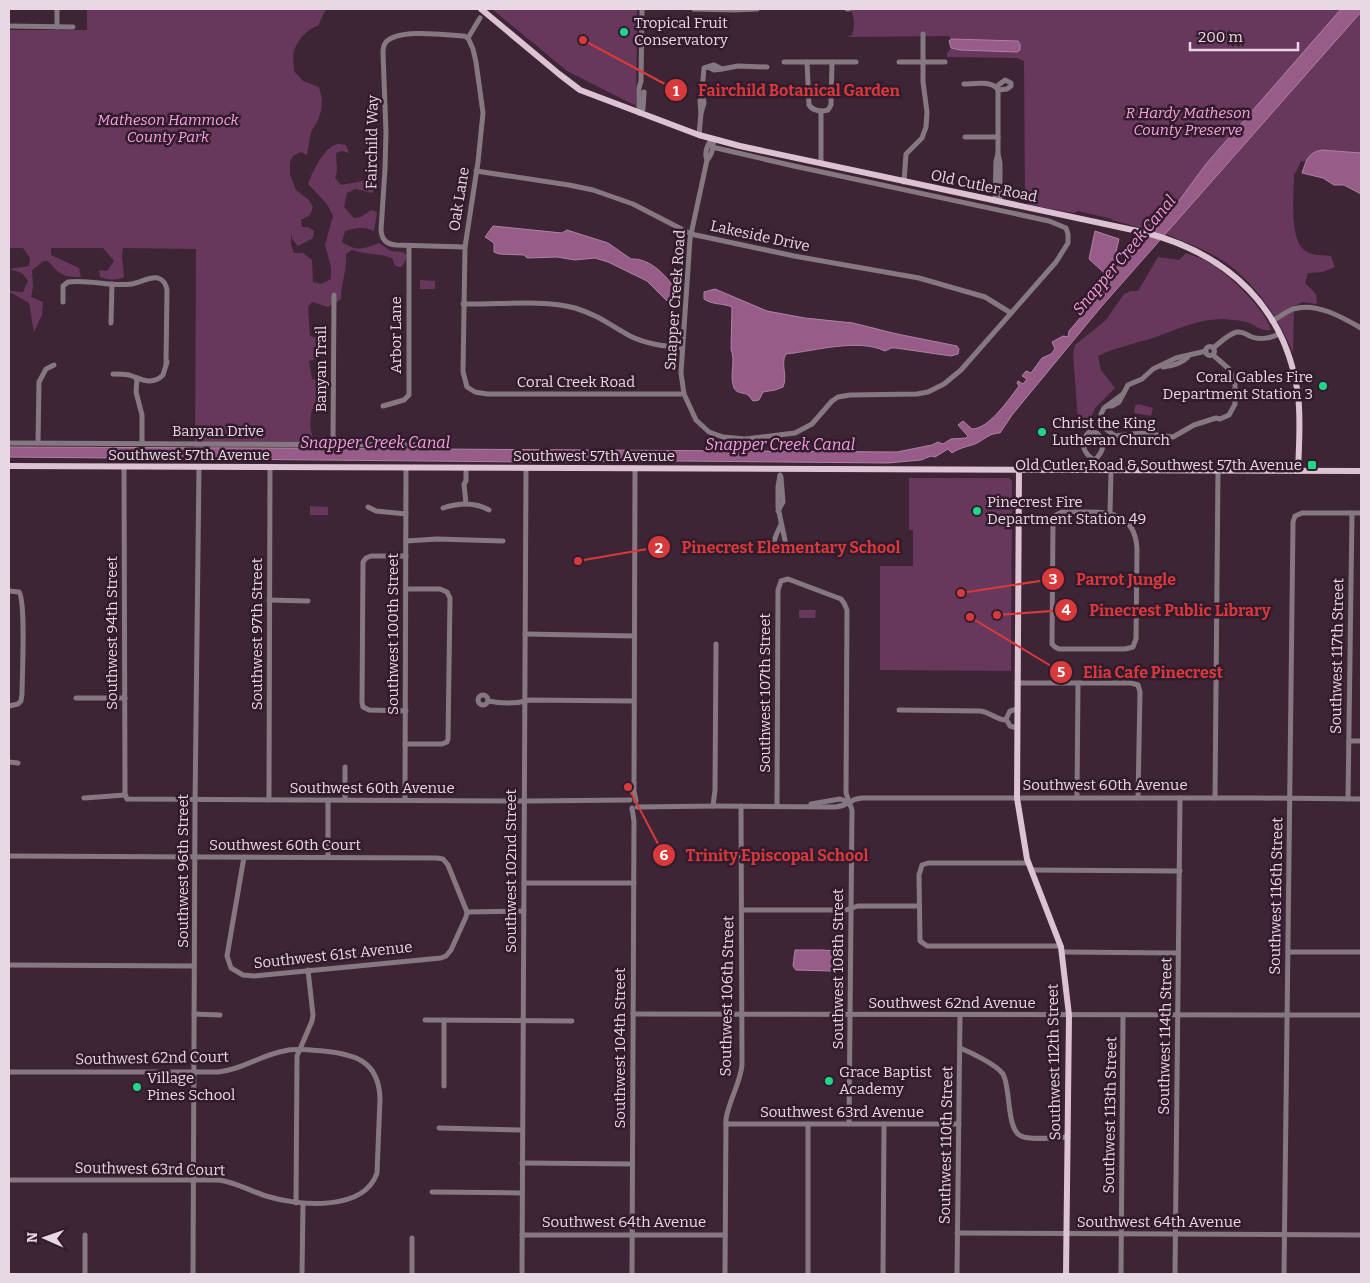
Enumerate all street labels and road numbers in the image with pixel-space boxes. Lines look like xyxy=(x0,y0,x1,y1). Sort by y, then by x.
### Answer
street label: Fairchild Way xyxy=(362,95,382,189)
street label: Oak Lane xyxy=(445,166,473,232)
street label: Old Cutler Road xyxy=(929,166,1039,206)
street label: Lakeside Drive xyxy=(709,217,811,255)
street label: Snapper Creek Road xyxy=(661,229,689,371)
street label: Arbor Lane xyxy=(387,296,405,374)
street label: Banyan Trail xyxy=(312,326,330,412)
street label: Coral Creek Road xyxy=(517,373,635,391)
street label: Banyan Drive xyxy=(172,422,264,440)
street label: Southwest 57th Avenue xyxy=(108,446,270,464)
street label: Southwest 57th Avenue xyxy=(513,447,675,465)
street label: Southwest 100th Street xyxy=(384,553,402,715)
street label: Southwest 94th Street xyxy=(103,555,121,710)
street label: Southwest 97th Street xyxy=(248,557,266,710)
street label: Southwest 117th Street xyxy=(1327,577,1347,734)
street label: Southwest 107th Street xyxy=(756,613,774,773)
street label: Southwest 60th Avenue xyxy=(1022,776,1188,794)
street label: Southwest 60th Avenue xyxy=(289,779,455,797)
street label: Southwest 102nd Street xyxy=(502,788,520,953)
street label: Southwest 96th Street xyxy=(174,793,192,948)
street label: Southwest 116th Street xyxy=(1266,817,1286,975)
street label: Southwest 60th Court xyxy=(209,836,361,854)
street label: Southwest 108th Street xyxy=(829,888,847,1050)
street label: Southwest 106th Street xyxy=(717,915,737,1077)
street label: Southwest 61st Avenue xyxy=(253,938,413,972)
street label: Southwest 114th Street xyxy=(1155,957,1175,1115)
street label: Southwest 104th Street xyxy=(611,967,629,1128)
street label: Southwest 112th Street xyxy=(1044,983,1064,1141)
street label: Southwest 62nd Avenue xyxy=(868,994,1036,1012)
street label: Southwest 113th Street xyxy=(1100,1036,1120,1194)
street label: Southwest 62nd Court xyxy=(75,1048,230,1068)
street label: Southwest 110th Street xyxy=(936,1065,956,1224)
street label: Southwest 63rd Avenue xyxy=(760,1103,924,1121)
street label: Southwest 63rd Court xyxy=(74,1159,226,1179)
street label: Southwest 64th Avenue xyxy=(542,1213,706,1231)
street label: Southwest 64th Avenue xyxy=(1077,1213,1241,1231)

